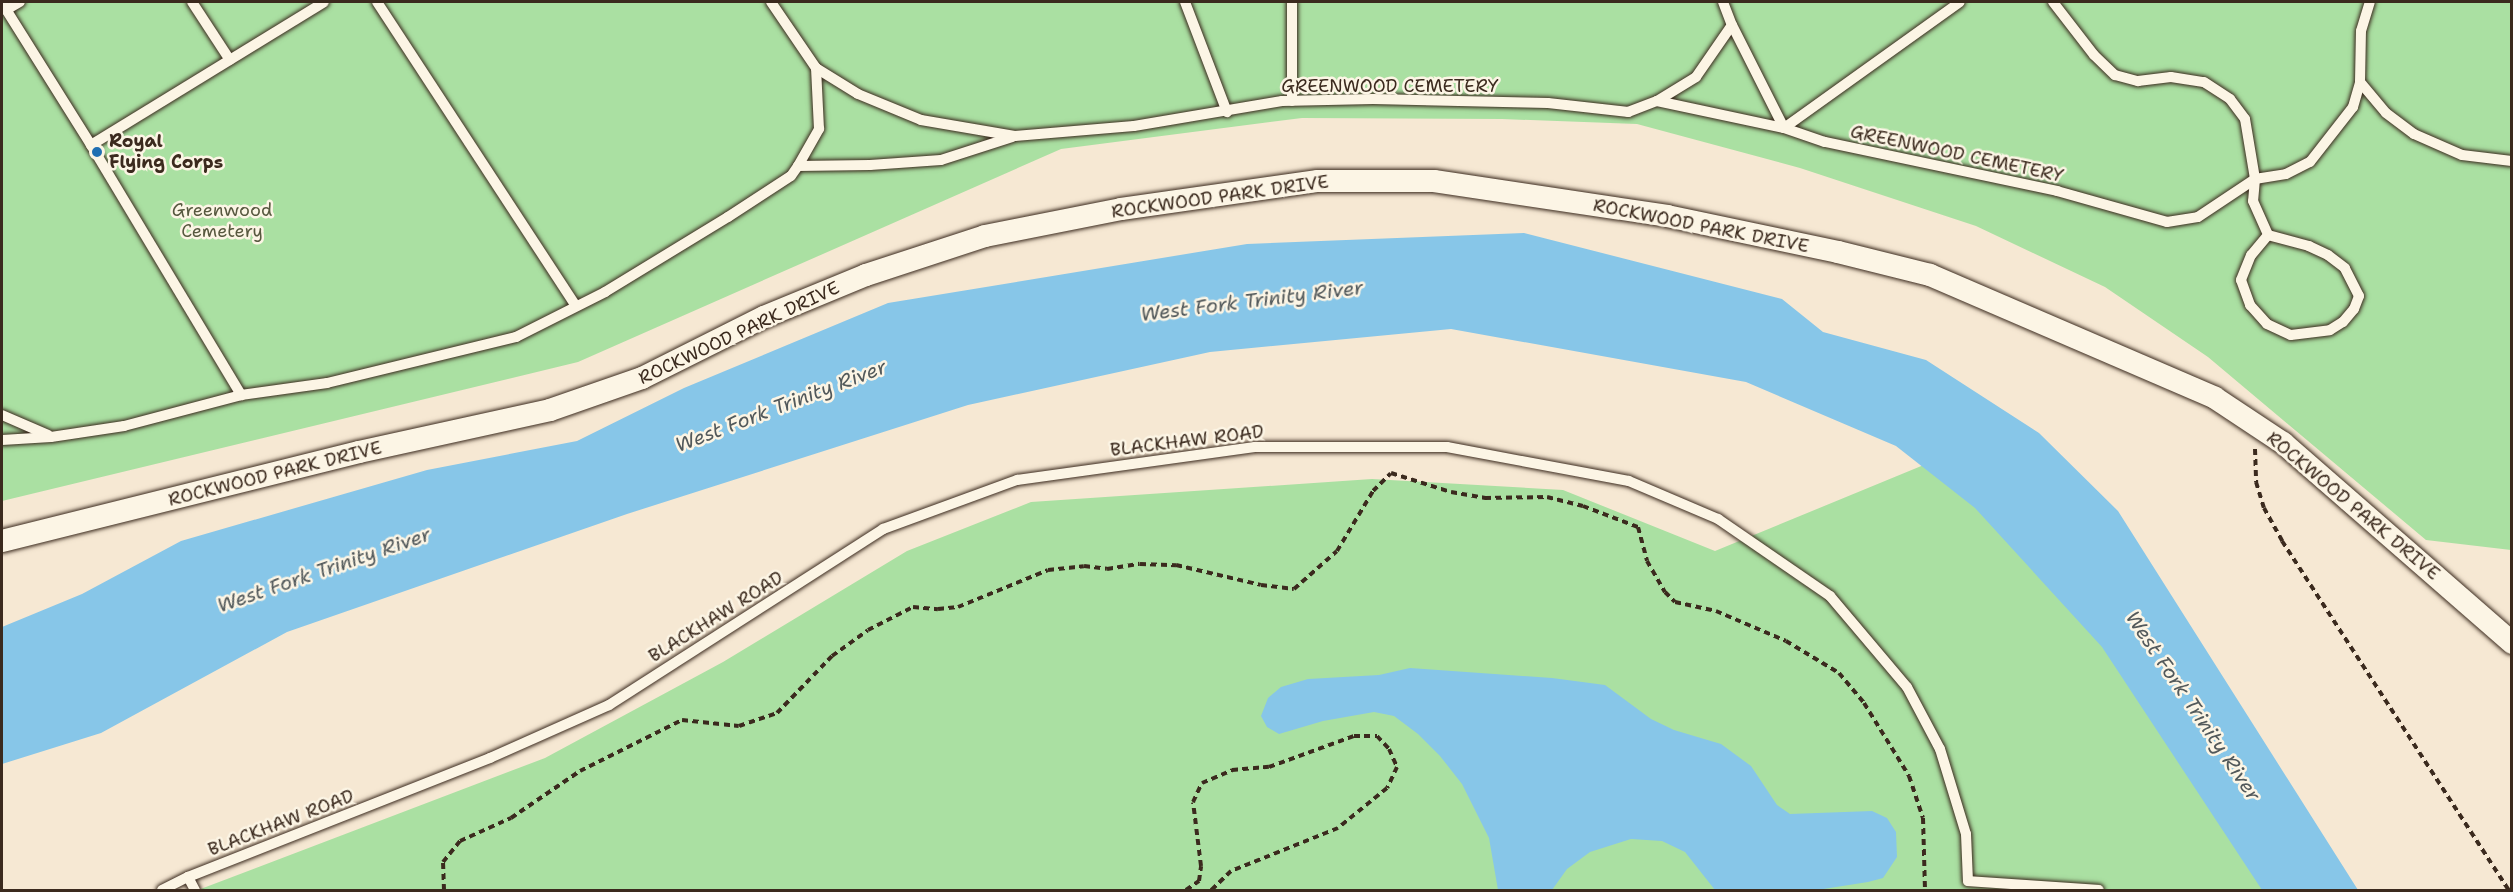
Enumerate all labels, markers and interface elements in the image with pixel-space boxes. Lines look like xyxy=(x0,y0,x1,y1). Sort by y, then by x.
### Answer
street label: GREENWOOD CEMETERY xyxy=(1281,75,1499,97)
street label: GREENWOOD CEMETERY xyxy=(1848,121,2066,187)
place label: Royal Flying Corps xyxy=(109,131,223,174)
marker: Royal Flying Corps xyxy=(90,145,104,159)
street label: ROCKWOOD PARK DRIVE xyxy=(1110,171,1330,223)
street label: ROCKWOOD PARK DRIVE xyxy=(1591,194,1811,258)
park label: Greenwood Cemetery xyxy=(172,200,272,242)
water label: West Fork Trinity River xyxy=(1139,275,1365,327)
street label: ROCKWOOD PARK DRIVE xyxy=(635,277,843,389)
water label: West Fork Trinity River xyxy=(672,355,890,457)
street label: BLACKHAW ROAD xyxy=(1109,421,1265,461)
street label: ROCKWOOD PARK DRIVE xyxy=(2262,427,2444,585)
street label: ROCKWOOD PARK DRIVE xyxy=(166,437,384,511)
water label: West Fork Trinity River xyxy=(214,522,434,618)
street label: BLACKHAW ROAD xyxy=(645,567,787,667)
water label: West Fork Trinity River xyxy=(2120,606,2266,806)
street label: BLACKHAW ROAD xyxy=(205,785,357,861)

